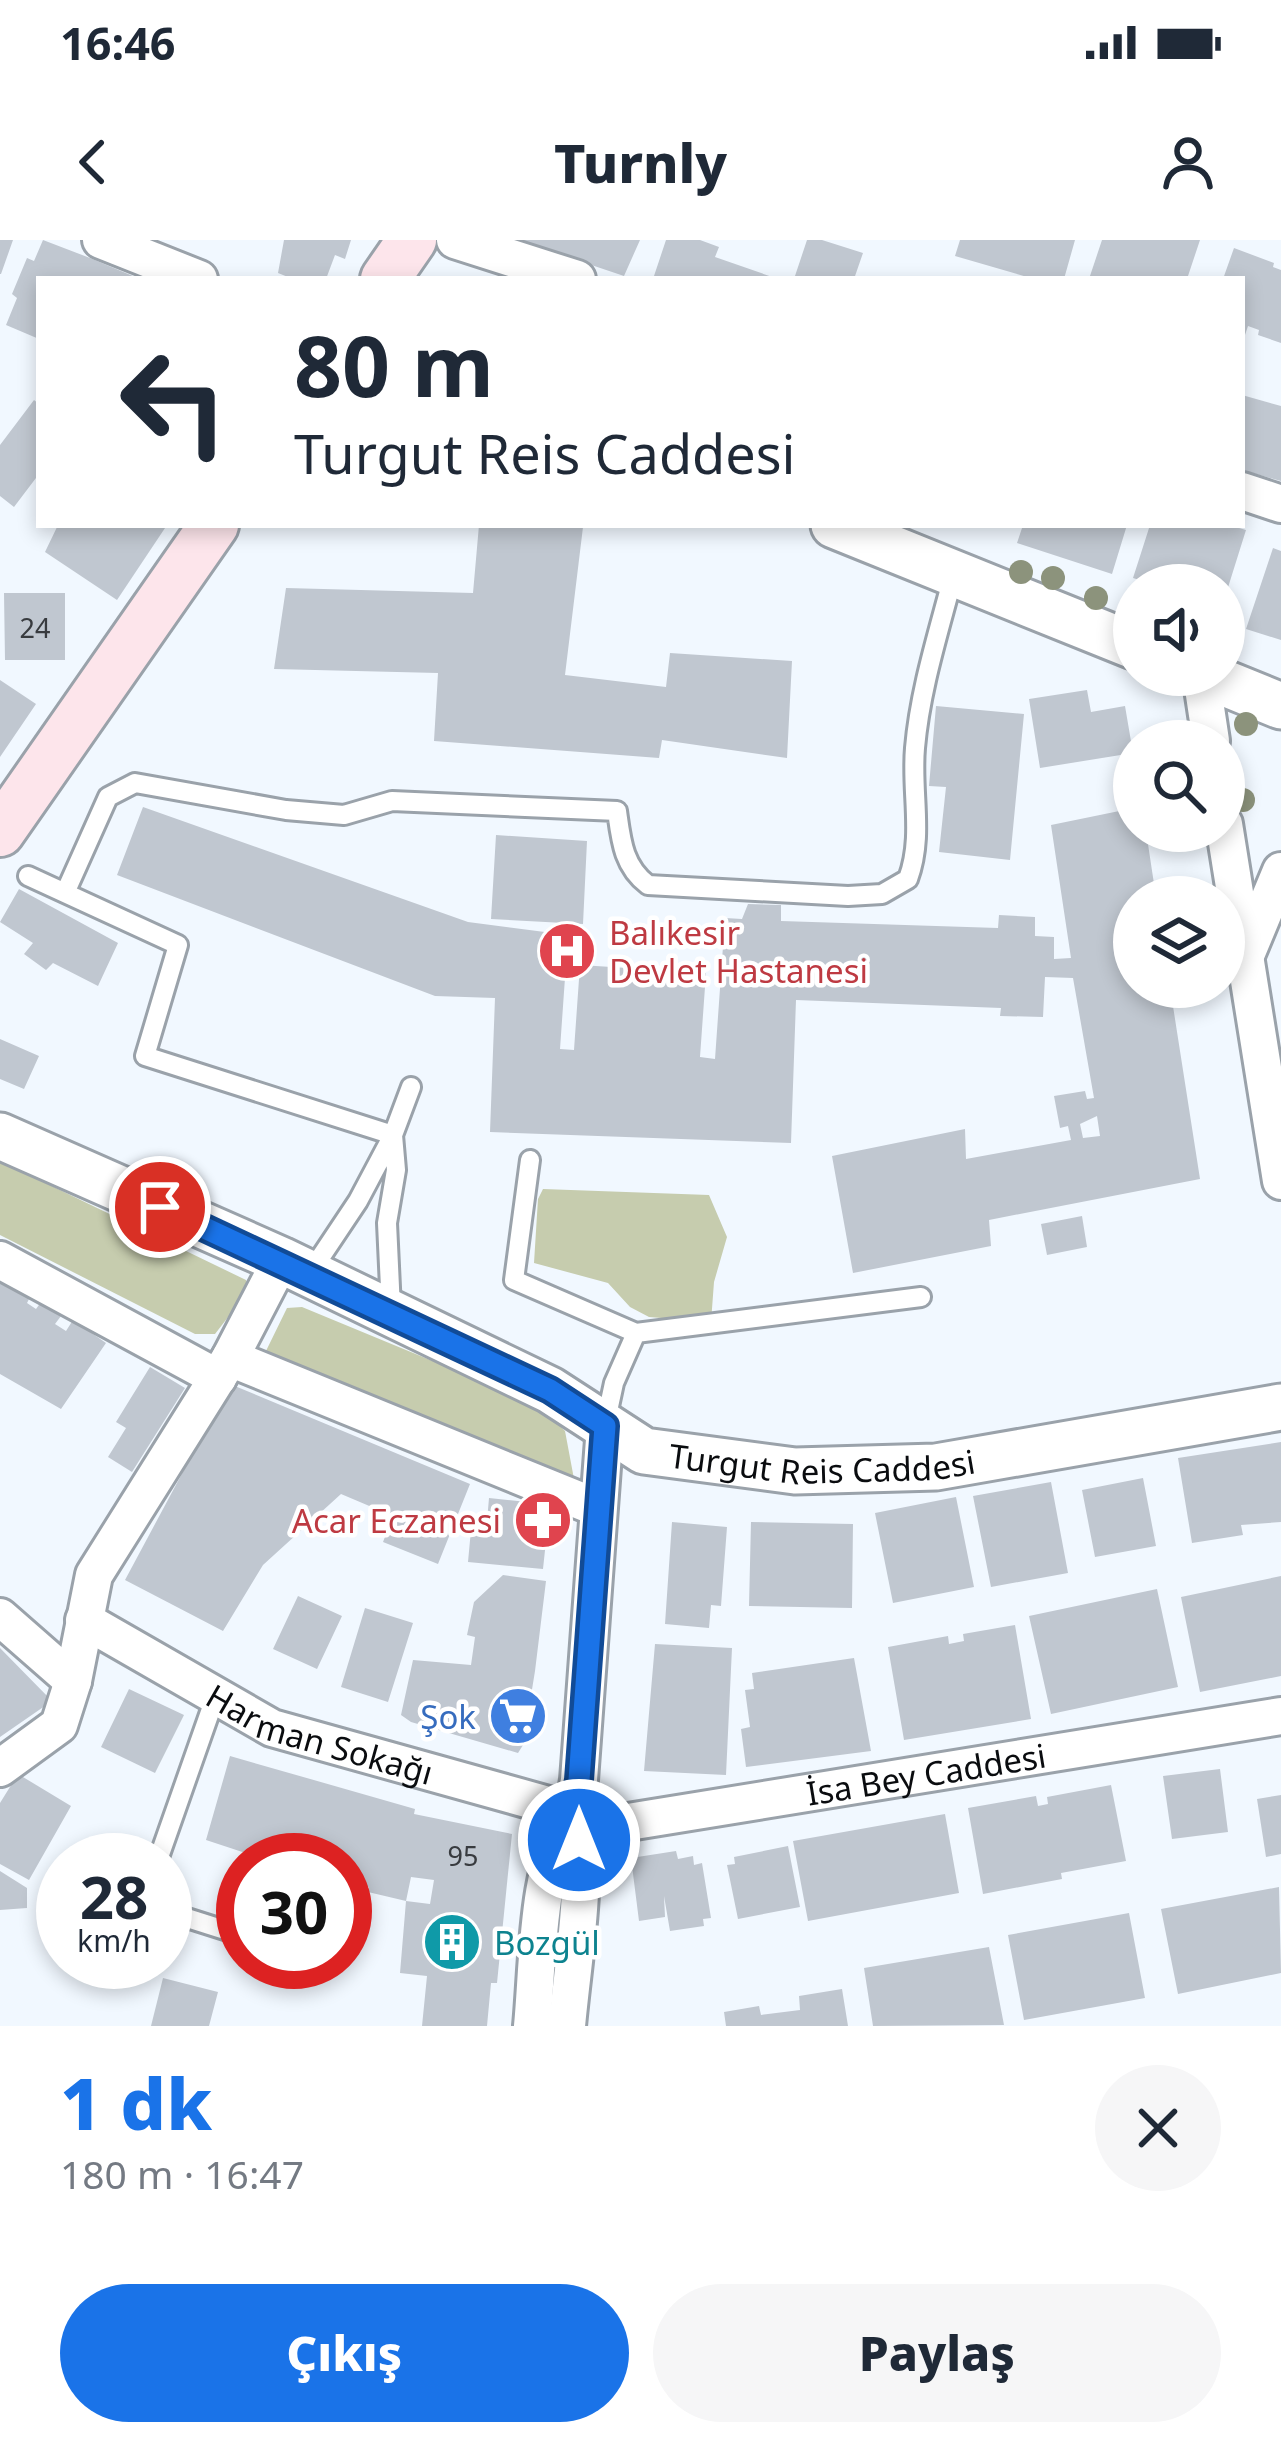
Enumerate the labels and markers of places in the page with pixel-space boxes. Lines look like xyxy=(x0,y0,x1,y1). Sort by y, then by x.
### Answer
place label: Balıkesir Devlet Hastanesi xyxy=(609,910,868,993)
hospital icon: Balıkesir Devlet Hastanesi xyxy=(536,920,598,982)
pin xyxy=(109,1156,211,1258)
pharmacy icon: Acar Eczanesi xyxy=(512,1489,574,1551)
place label: Acar Eczanesi xyxy=(292,1498,501,1543)
supermarket icon: Şok xyxy=(487,1685,549,1747)
place label: Şok xyxy=(420,1694,476,1739)
building icon: Bozgül xyxy=(421,1911,483,1973)
place label: Bozgül xyxy=(494,1920,600,1965)

